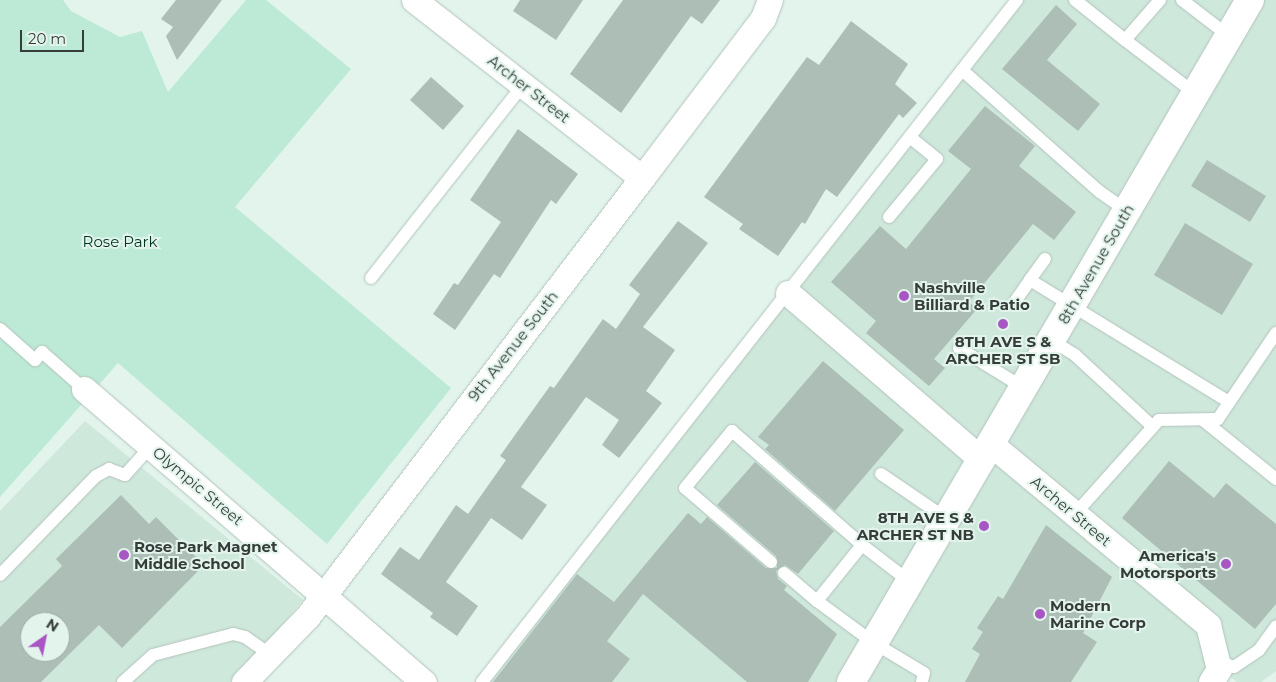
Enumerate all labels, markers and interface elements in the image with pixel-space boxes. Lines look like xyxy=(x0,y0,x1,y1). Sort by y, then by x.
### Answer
scale bar xyxy=(22,20,86,52)
text: 20 m xyxy=(28,29,66,48)
street label: Archer Street xyxy=(484,51,574,127)
street label: 8th Avenue South xyxy=(1054,201,1138,327)
park label: Rose Park xyxy=(83,233,157,251)
place label: Nashville Billiard & Patio xyxy=(914,278,1030,313)
street label: 9th Avenue South xyxy=(464,287,562,405)
marker: Nashville Billiard & Patio xyxy=(898,290,910,302)
marker: 8TH AVE S & ARCHER ST SB xyxy=(997,318,1009,330)
place label: 8TH AVE S & ARCHER ST SB xyxy=(946,332,1060,367)
street label: Olympic Street xyxy=(149,443,247,529)
street label: Archer Street xyxy=(1027,472,1115,550)
place label: 8TH AVE S & ARCHER ST NB xyxy=(857,508,974,543)
marker: 8TH AVE S & ARCHER ST NB xyxy=(978,520,990,532)
place label: Rose Park Magnet Middle School xyxy=(134,537,278,572)
place label: America's Motorsports xyxy=(1120,546,1216,581)
marker: Rose Park Magnet Middle School xyxy=(118,549,130,561)
marker: America's Motorsports xyxy=(1220,558,1232,570)
place label: Modern Marine Corp xyxy=(1050,596,1146,631)
marker: Modern Marine Corp xyxy=(1034,608,1046,620)
north arrow xyxy=(20,612,70,662)
text: N xyxy=(43,615,62,636)

